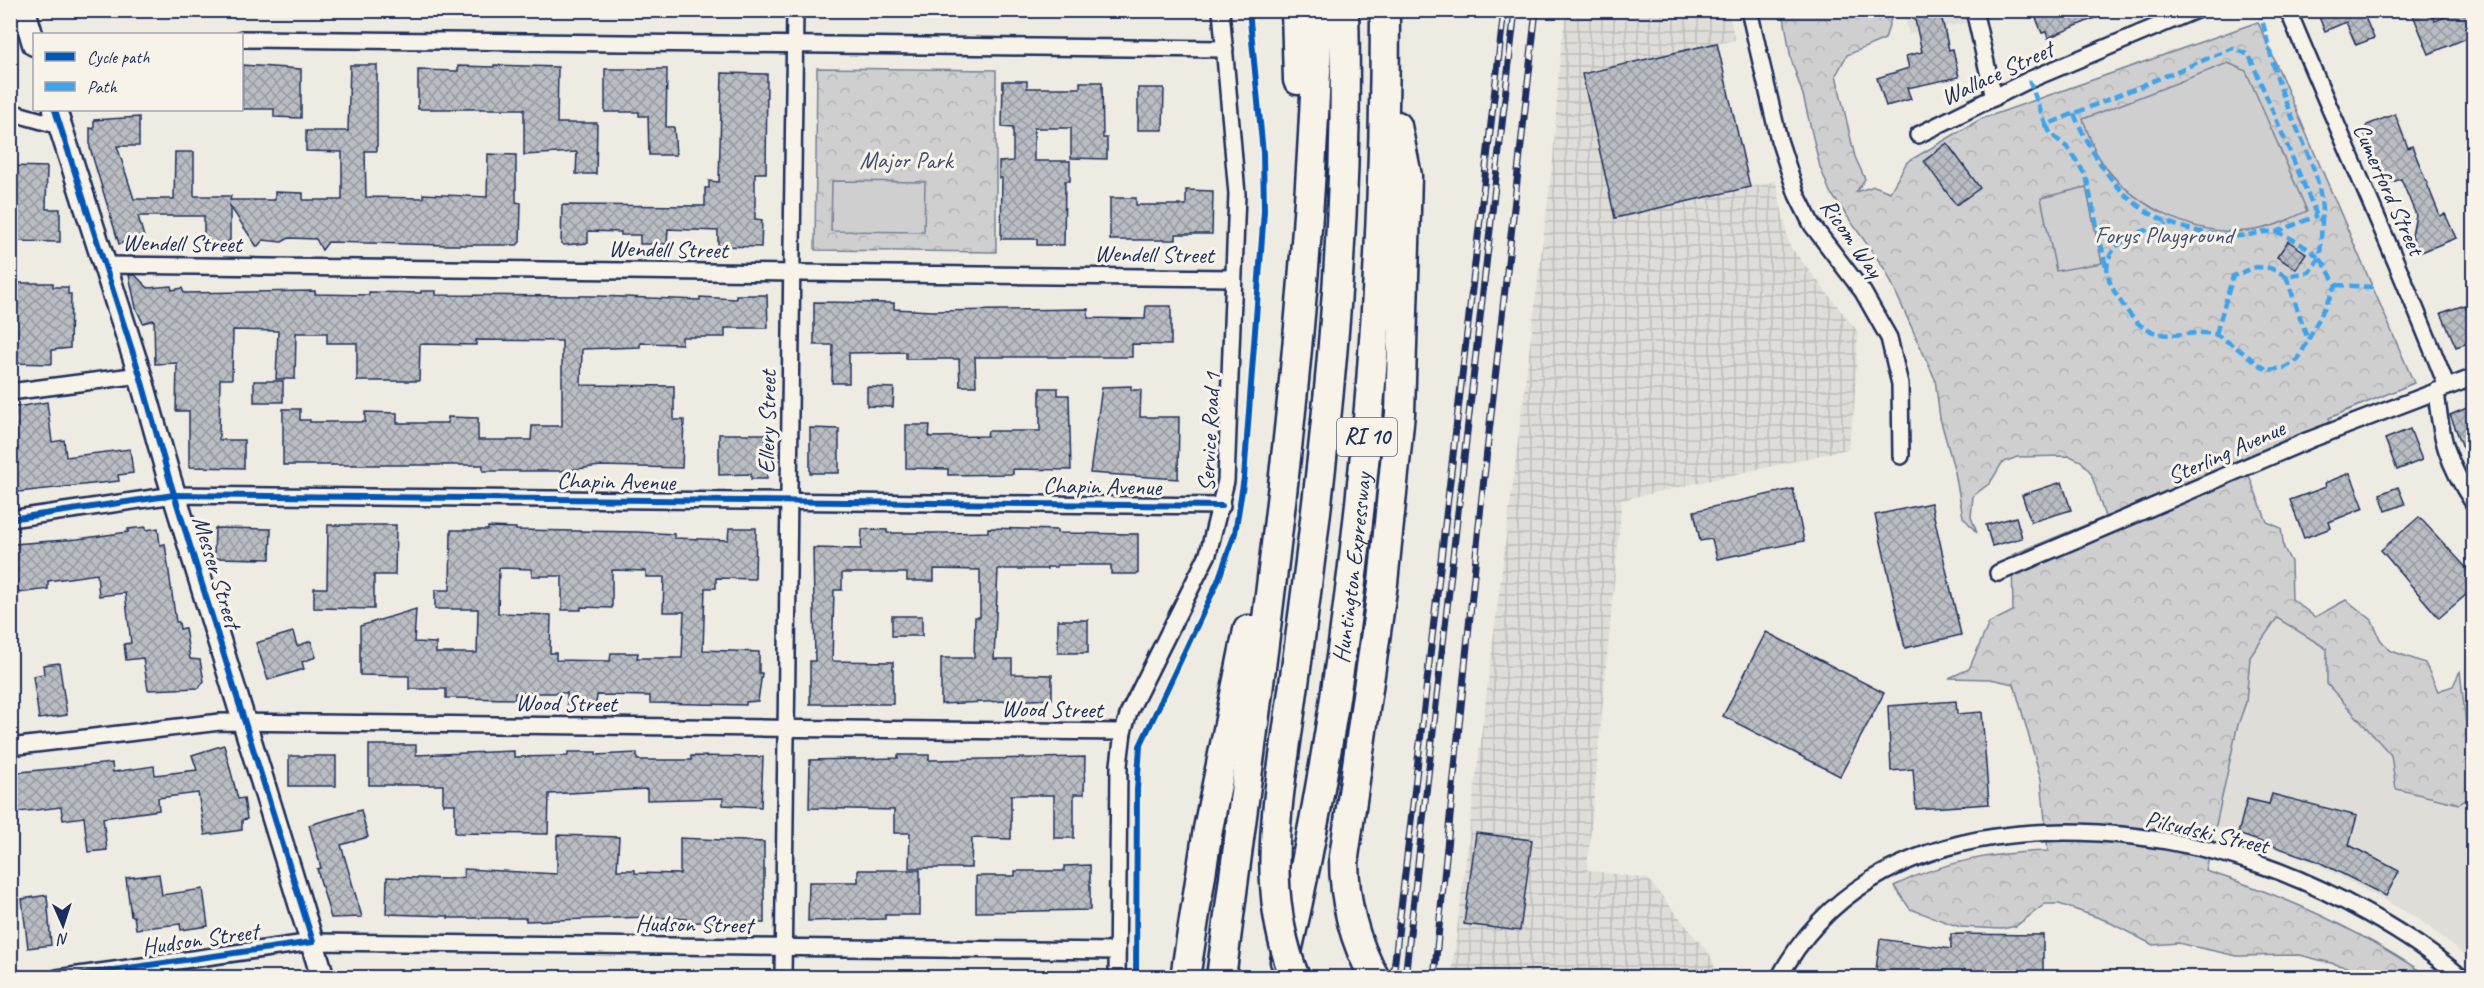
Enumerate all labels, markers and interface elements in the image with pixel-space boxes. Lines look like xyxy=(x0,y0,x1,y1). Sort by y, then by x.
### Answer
legend xyxy=(33,33,243,111)
street label: Wallace Street xyxy=(1936,33,2061,112)
text: Cycle path xyxy=(87,46,150,68)
text: Path xyxy=(87,76,117,98)
street label: Cumerford Street xyxy=(2347,119,2432,261)
park label: Major Park xyxy=(860,145,955,175)
street label: Ricom Way xyxy=(1814,192,1891,285)
park label: Forys Playground xyxy=(2095,220,2237,250)
street label: Wendell Street xyxy=(122,227,244,259)
street label: Wendell Street xyxy=(608,233,730,265)
street label: Wendell Street xyxy=(1094,238,1216,270)
street label: Ellery Street xyxy=(751,368,783,474)
street label: Service Road 1 xyxy=(1191,370,1227,492)
street label: Sterling Avenue xyxy=(2163,412,2291,491)
road number: RI 10 xyxy=(1337,418,1397,456)
street label: Chapin Avenue xyxy=(557,465,678,497)
street label: Chapin Avenue xyxy=(1043,470,1164,502)
street label: Huntington Expressway xyxy=(1325,470,1378,665)
street label: Messer Street xyxy=(186,512,249,635)
street label: Wood Street xyxy=(515,687,619,719)
street label: Wood Street xyxy=(1001,693,1105,725)
street label: Pilsudski Street xyxy=(2143,803,2273,861)
north arrow xyxy=(33,895,93,955)
street label: Hudson Street xyxy=(635,908,756,940)
street label: Hudson Street xyxy=(140,916,263,962)
text: N xyxy=(55,929,69,949)

